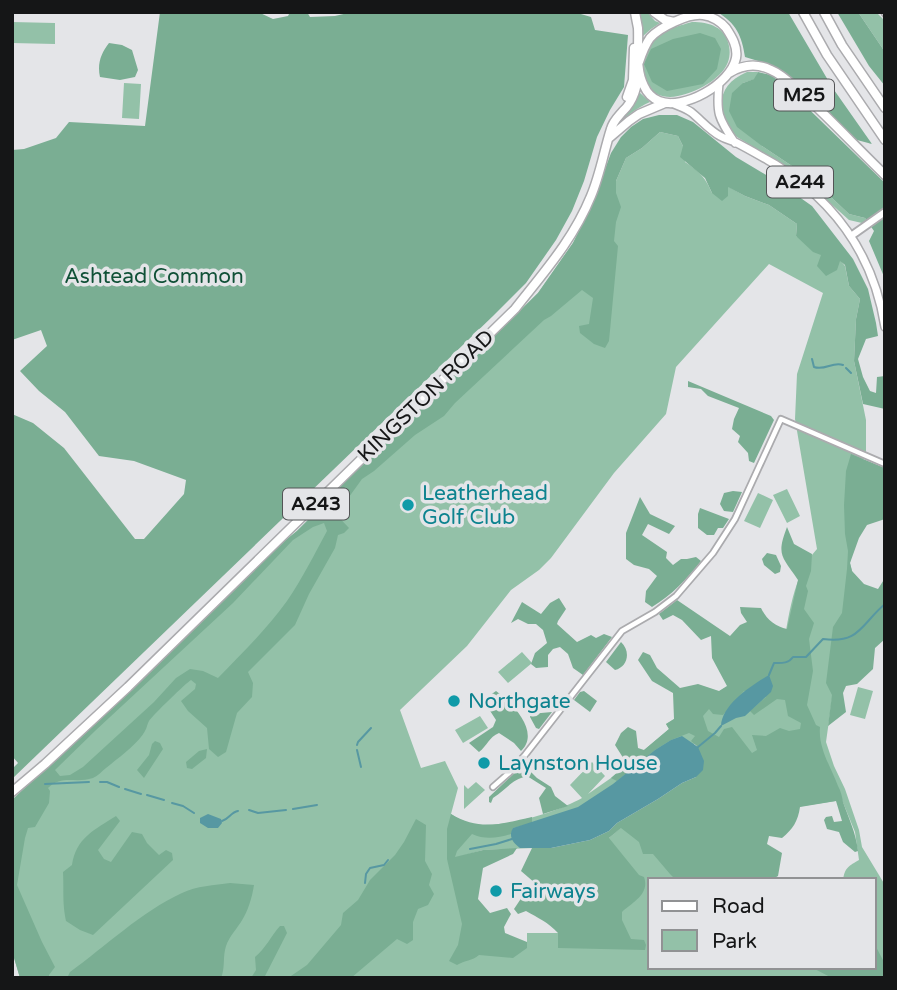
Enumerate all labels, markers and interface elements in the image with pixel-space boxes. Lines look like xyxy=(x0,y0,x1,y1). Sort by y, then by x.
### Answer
road number: M25 xyxy=(774,80,834,110)
road number: A244 xyxy=(767,166,833,198)
park label: Ashtead Common xyxy=(64,264,244,289)
street label: KINGSTON ROAD xyxy=(353,325,499,467)
place label: Leatherhead Golf Club xyxy=(422,481,548,530)
road number: A243 xyxy=(283,489,349,520)
marker: Leatherhead Golf Club xyxy=(400,497,416,513)
place label: Northgate xyxy=(468,689,571,714)
marker: Northgate xyxy=(446,693,462,709)
place label: Laynston House xyxy=(498,751,658,776)
marker: Laynston House xyxy=(476,755,492,771)
legend xyxy=(648,878,876,969)
place label: Fairways xyxy=(510,879,596,904)
marker: Fairways xyxy=(488,883,504,899)
text: Road xyxy=(712,894,765,919)
text: Park xyxy=(712,929,757,954)

